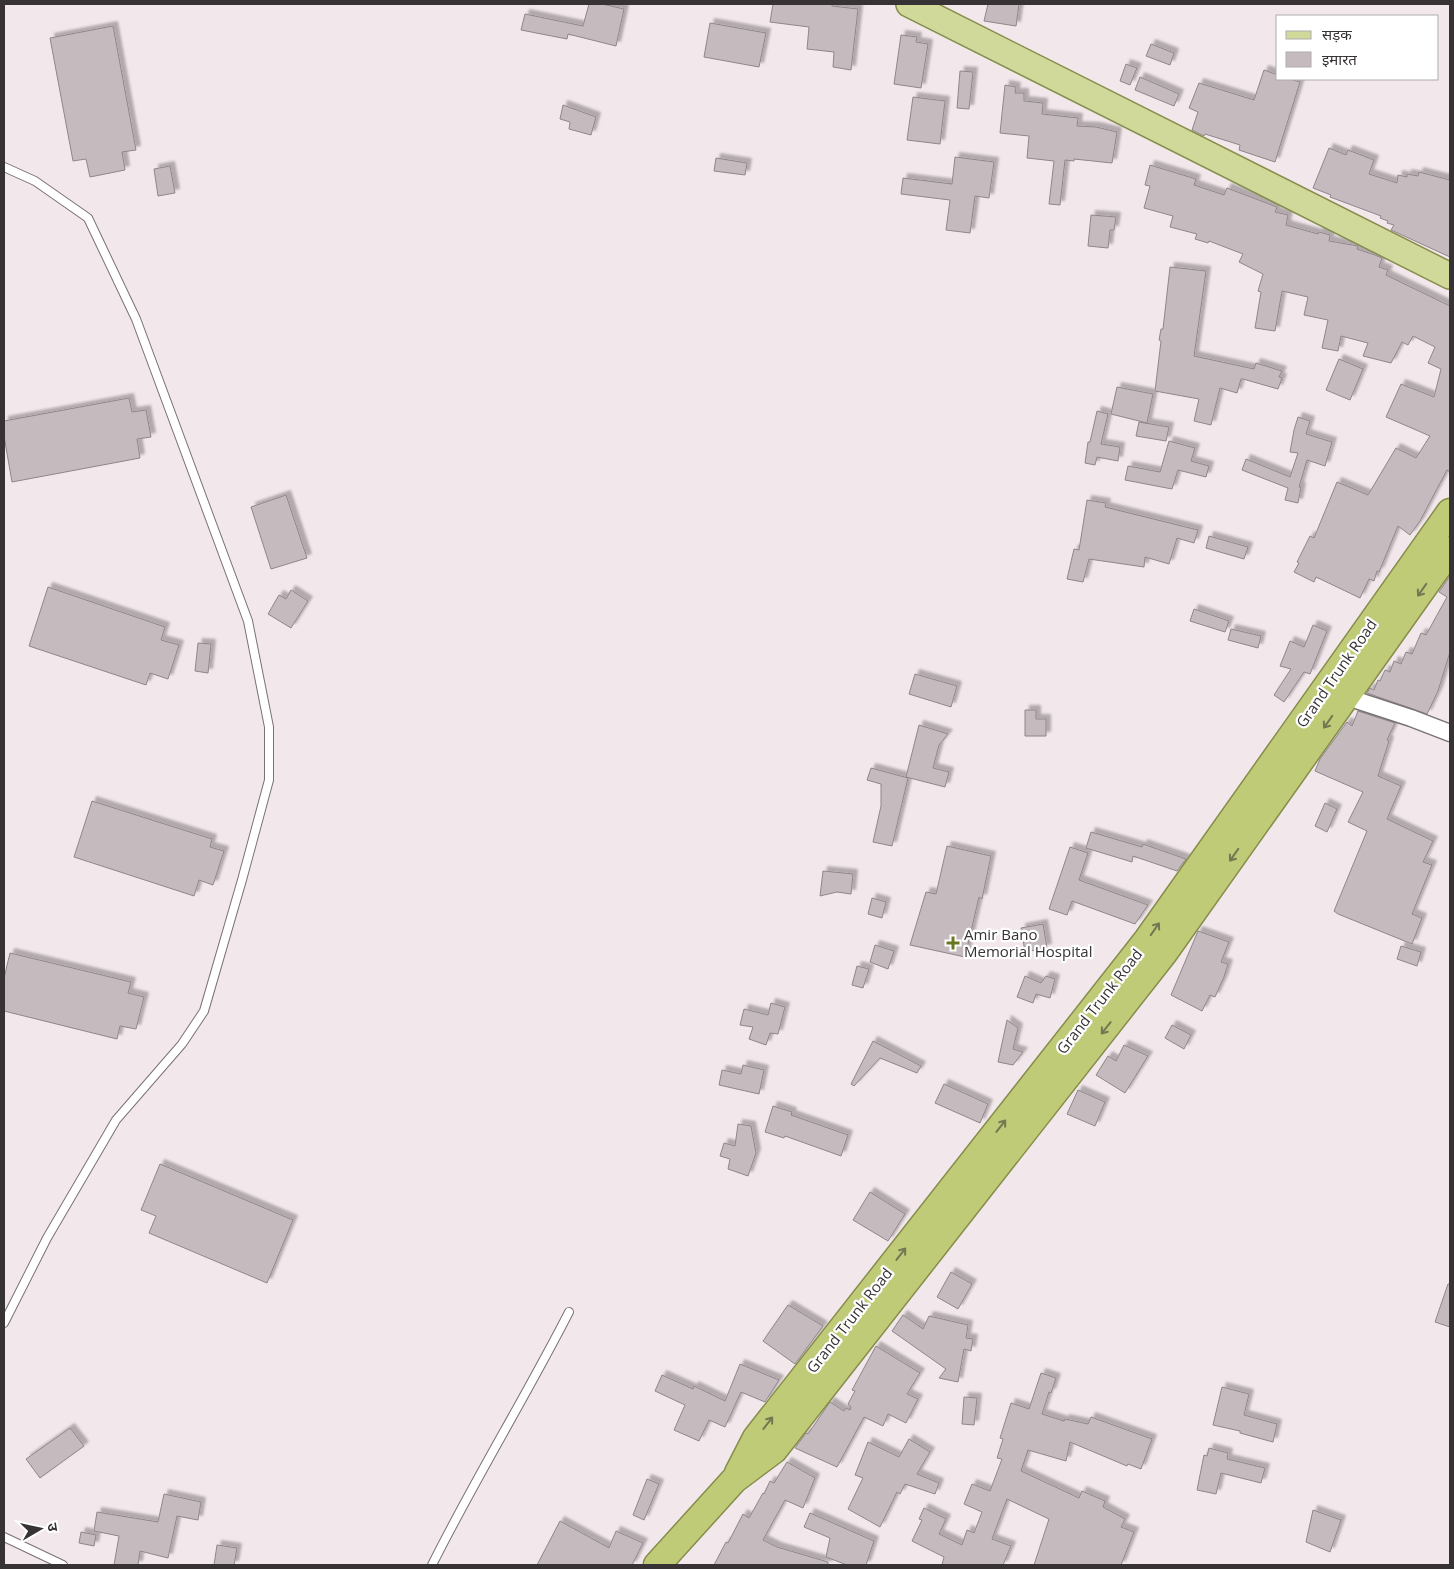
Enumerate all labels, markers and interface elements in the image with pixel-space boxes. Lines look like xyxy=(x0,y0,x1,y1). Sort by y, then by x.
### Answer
legend xyxy=(1276,15,1439,80)
text: सड़क xyxy=(1322,24,1352,44)
text: इमारत xyxy=(1322,49,1357,69)
one-way arrow xyxy=(1417,583,1427,597)
street label: Grand Trunk Road xyxy=(1291,615,1381,731)
one-way arrow xyxy=(1323,715,1333,729)
one-way arrow xyxy=(1229,848,1239,862)
one-way arrow xyxy=(1150,922,1160,936)
place label: Amir Bano Memorial Hospital xyxy=(964,924,1092,961)
marker: Amir Bano Memorial Hospital xyxy=(946,936,960,950)
street label: Grand Trunk Road xyxy=(1052,944,1146,1058)
one-way arrow xyxy=(1100,1021,1111,1034)
one-way arrow xyxy=(996,1120,1007,1133)
one-way arrow xyxy=(895,1248,906,1261)
street label: Grand Trunk Road xyxy=(802,1263,896,1377)
one-way arrow xyxy=(762,1417,773,1430)
north arrow xyxy=(15,1504,65,1554)
text: उ xyxy=(43,1521,63,1533)

